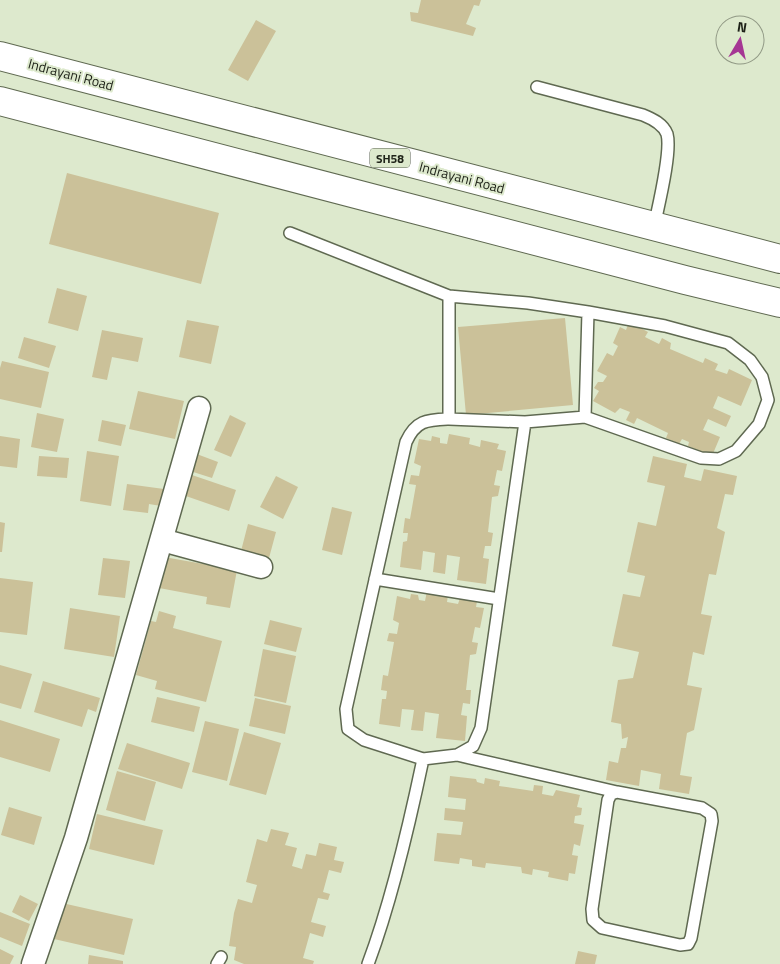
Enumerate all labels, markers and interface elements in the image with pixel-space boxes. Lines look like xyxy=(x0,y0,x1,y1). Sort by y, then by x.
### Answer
north arrow xyxy=(715,15,765,65)
text: N xyxy=(736,16,749,38)
street label: Indrayani Road xyxy=(26,52,116,96)
road number: SH58 xyxy=(370,148,410,168)
street label: Indrayani Road xyxy=(417,155,507,199)

